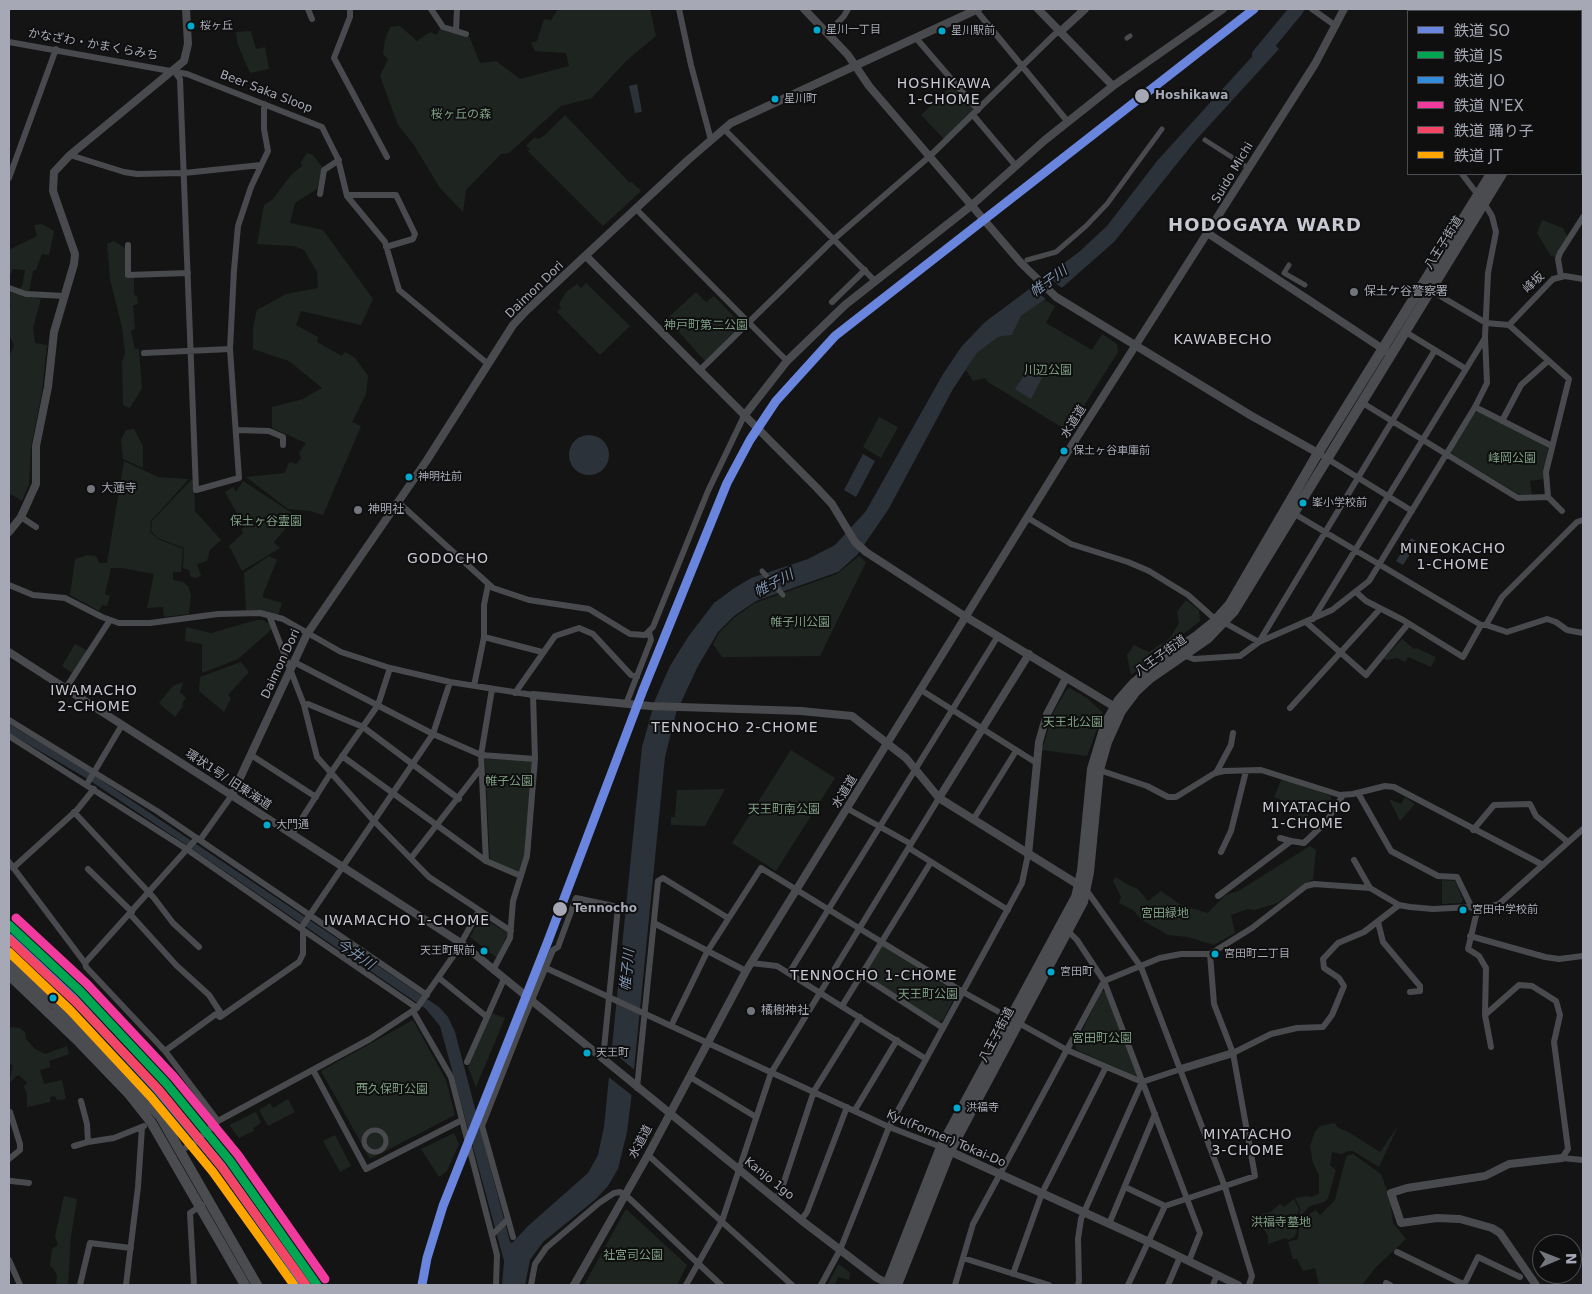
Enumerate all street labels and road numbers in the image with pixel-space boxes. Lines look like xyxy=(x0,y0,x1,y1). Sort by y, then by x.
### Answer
street label: かなざわ・かまくらみち xyxy=(27,26,159,64)
street label: Beer Saka Sloop xyxy=(218,68,314,116)
street label: Suido Michi xyxy=(1209,140,1257,206)
street label: 八王子街道 xyxy=(1422,214,1466,272)
street label: Daimon Dori xyxy=(503,259,567,321)
street label: 峰坂 xyxy=(1520,269,1548,297)
street label: 水道道 xyxy=(1058,403,1090,441)
street label: Daimon Dori xyxy=(259,627,303,701)
street label: 八王子街道 xyxy=(1132,633,1190,679)
street label: 環状1号/ 旧東海道 xyxy=(182,747,274,813)
street label: 水道道 xyxy=(829,773,861,811)
street label: 八王子街道 xyxy=(977,1005,1017,1065)
street label: Kyu(Former) Tokai-Do xyxy=(884,1107,1008,1171)
street label: 水道道 xyxy=(626,1123,656,1161)
street label: Kanjo 1go xyxy=(741,1155,797,1203)

